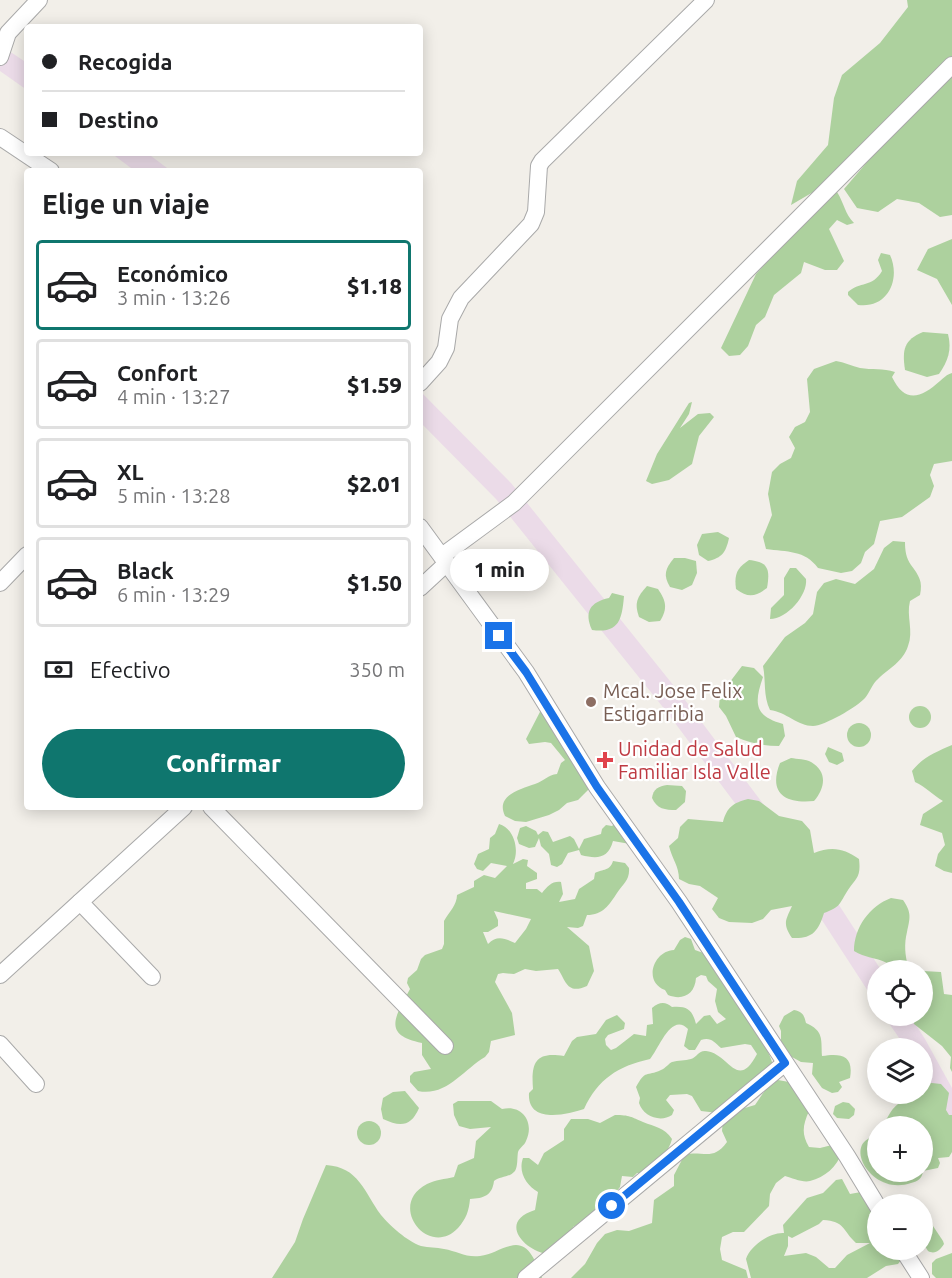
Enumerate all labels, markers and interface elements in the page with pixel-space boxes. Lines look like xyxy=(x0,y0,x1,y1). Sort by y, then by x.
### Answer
text: Recogida xyxy=(78,49,173,74)
text: Destino xyxy=(78,107,159,132)
text: Elige un viaje xyxy=(42,189,210,219)
icon: car xyxy=(45,258,99,312)
text: Económico xyxy=(117,261,228,286)
text: $1.18 xyxy=(347,273,402,298)
text: 3 min · 13:26 xyxy=(117,286,231,309)
icon: car xyxy=(45,357,99,411)
text: Confort xyxy=(117,360,198,385)
text: $1.59 xyxy=(347,372,402,397)
text: 4 min · 13:27 xyxy=(117,385,231,408)
icon: car xyxy=(45,456,99,510)
text: XL xyxy=(117,459,144,484)
text: $2.01 xyxy=(347,471,402,496)
text: 5 min · 13:28 xyxy=(117,484,231,507)
callout: 1 min xyxy=(450,549,548,591)
icon: car xyxy=(45,555,99,609)
text: Black xyxy=(117,558,174,583)
text: 1 min xyxy=(474,558,525,581)
text: $1.50 xyxy=(347,570,402,595)
text: 6 min · 13:29 xyxy=(117,583,231,606)
route end xyxy=(485,622,512,649)
icon: cash xyxy=(42,653,75,686)
text: Efectivo xyxy=(90,657,171,682)
text: 350 m xyxy=(349,658,405,681)
place label: Mcal. Jose Felix Estigarribia xyxy=(603,679,742,725)
marker: Mcal. Jose Felix Estigarribia xyxy=(584,695,598,709)
button: Confirmar xyxy=(42,729,405,798)
place label: Unidad de Salud Familiar Isla Valle xyxy=(618,737,771,783)
marker: Unidad de Salud Familiar Isla Valle xyxy=(596,751,614,769)
map controls xyxy=(867,960,933,1260)
button: locate xyxy=(867,960,933,1026)
button: layers xyxy=(867,1038,933,1104)
button: + xyxy=(867,1116,933,1182)
route start xyxy=(598,1192,625,1219)
button: − xyxy=(867,1194,933,1260)

